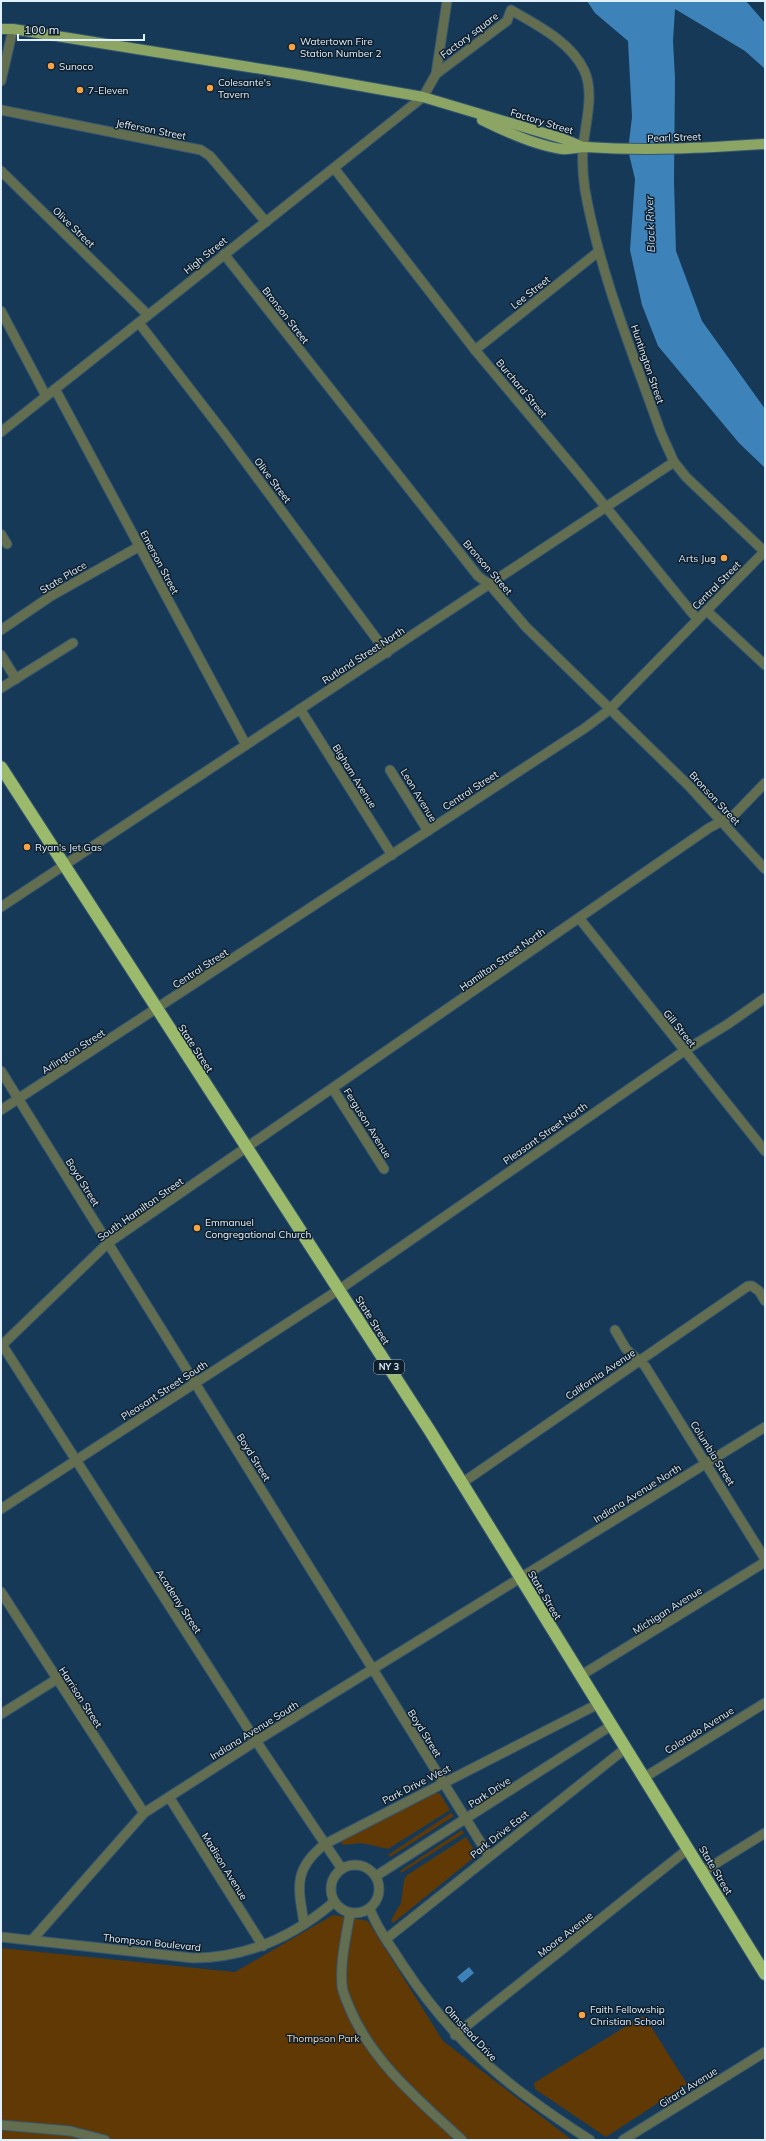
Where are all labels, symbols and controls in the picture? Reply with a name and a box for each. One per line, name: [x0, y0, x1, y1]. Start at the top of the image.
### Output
street label: Factory square: [438, 9, 501, 61]
scale bar: [18, 16, 144, 42]
text: 100 m: [24, 22, 59, 37]
place label: Watertown Fire Station Number 2: [300, 35, 381, 60]
marker: Watertown Fire Station Number 2: [287, 42, 297, 52]
place label: Sunoco: [59, 60, 93, 73]
marker: Sunoco: [46, 61, 56, 71]
place label: Colesante's Tavern: [218, 76, 271, 101]
marker: Colesante's Tavern: [205, 83, 215, 93]
place label: 7-Eleven: [88, 84, 129, 97]
marker: 7-Eleven: [75, 85, 85, 95]
street label: Factory Street: [509, 106, 575, 137]
street label: Jefferson Street: [115, 116, 187, 143]
street label: Pearl Street: [647, 130, 702, 145]
water label: Black River: [642, 194, 658, 253]
street label: Olive Street: [50, 204, 98, 251]
street label: High Street: [181, 234, 230, 277]
street label: Lee Street: [508, 273, 553, 312]
street label: Bronson Street: [259, 284, 312, 347]
street label: Huntington Street: [628, 323, 667, 406]
street label: Burchard Street: [493, 356, 550, 421]
street label: Olive Street: [251, 455, 294, 506]
street label: Emerson Street: [137, 528, 182, 597]
street label: Bronson Street: [460, 537, 515, 598]
place label: Arts Jug: [679, 552, 716, 565]
marker: Arts Jug: [719, 553, 729, 563]
street label: State Place: [37, 558, 89, 596]
street label: Central Street: [689, 558, 744, 612]
street label: Rutland Street North: [320, 624, 407, 687]
street label: Bigham Avenue: [330, 742, 380, 811]
street label: Leon Avenue: [398, 766, 440, 824]
street label: Central Street: [440, 767, 501, 813]
street label: Bronson Street: [686, 769, 743, 828]
place label: Ryan's Jet Gas: [35, 841, 102, 854]
marker: Ryan's Jet Gas: [22, 842, 32, 852]
street label: Hamilton Street North: [457, 925, 548, 994]
street label: Central Street: [170, 945, 231, 991]
street label: Gill Street: [660, 1007, 699, 1050]
street label: State Street: [175, 1022, 216, 1075]
street label: Arlington Street: [39, 1026, 108, 1077]
street label: Ferguson Avenue: [341, 1086, 394, 1161]
street label: Pleasant Street North: [501, 1099, 590, 1167]
street label: Boyd Street: [63, 1156, 103, 1209]
street label: South Hamilton Street: [95, 1175, 186, 1244]
place label: Emmanuel Congregational Church: [205, 1216, 312, 1241]
marker: Emmanuel Congregational Church: [192, 1223, 202, 1233]
street label: State Street: [353, 1294, 393, 1347]
street label: California Avenue: [563, 1346, 638, 1403]
street label: Pleasant Street South: [119, 1357, 210, 1423]
road number: NY 3: [374, 1360, 404, 1374]
street label: Columbia Street: [688, 1419, 738, 1488]
street label: Boyd Street: [234, 1431, 274, 1484]
street label: Indiana Avenue North: [591, 1461, 684, 1526]
street label: Academy Street: [153, 1567, 204, 1636]
street label: State Street: [525, 1568, 565, 1623]
street label: Michigan Avenue: [630, 1584, 704, 1637]
street label: Harrison Street: [56, 1664, 105, 1731]
street label: Indiana Avenue South: [208, 1698, 301, 1763]
street label: Colorado Avenue: [662, 1704, 736, 1757]
street label: Boyd Street: [405, 1707, 445, 1760]
street label: Park Drive West: [380, 1761, 453, 1807]
street label: Park Drive: [466, 1774, 513, 1811]
street label: Park Drive East: [467, 1807, 532, 1861]
street label: Madison Avenue: [199, 1830, 250, 1902]
street label: State Street: [696, 1843, 736, 1898]
street label: Moore Avenue: [535, 1909, 595, 1960]
street label: Thompson Boulevard: [102, 1931, 202, 1954]
street label: Olmstead Drive: [442, 2003, 500, 2064]
place label: Faith Fellowship Christian School: [590, 2003, 665, 2028]
marker: Faith Fellowship Christian School: [577, 2010, 587, 2020]
park label: Thompson Park: [287, 2032, 360, 2045]
street label: Girard Avenue: [657, 2064, 720, 2110]

